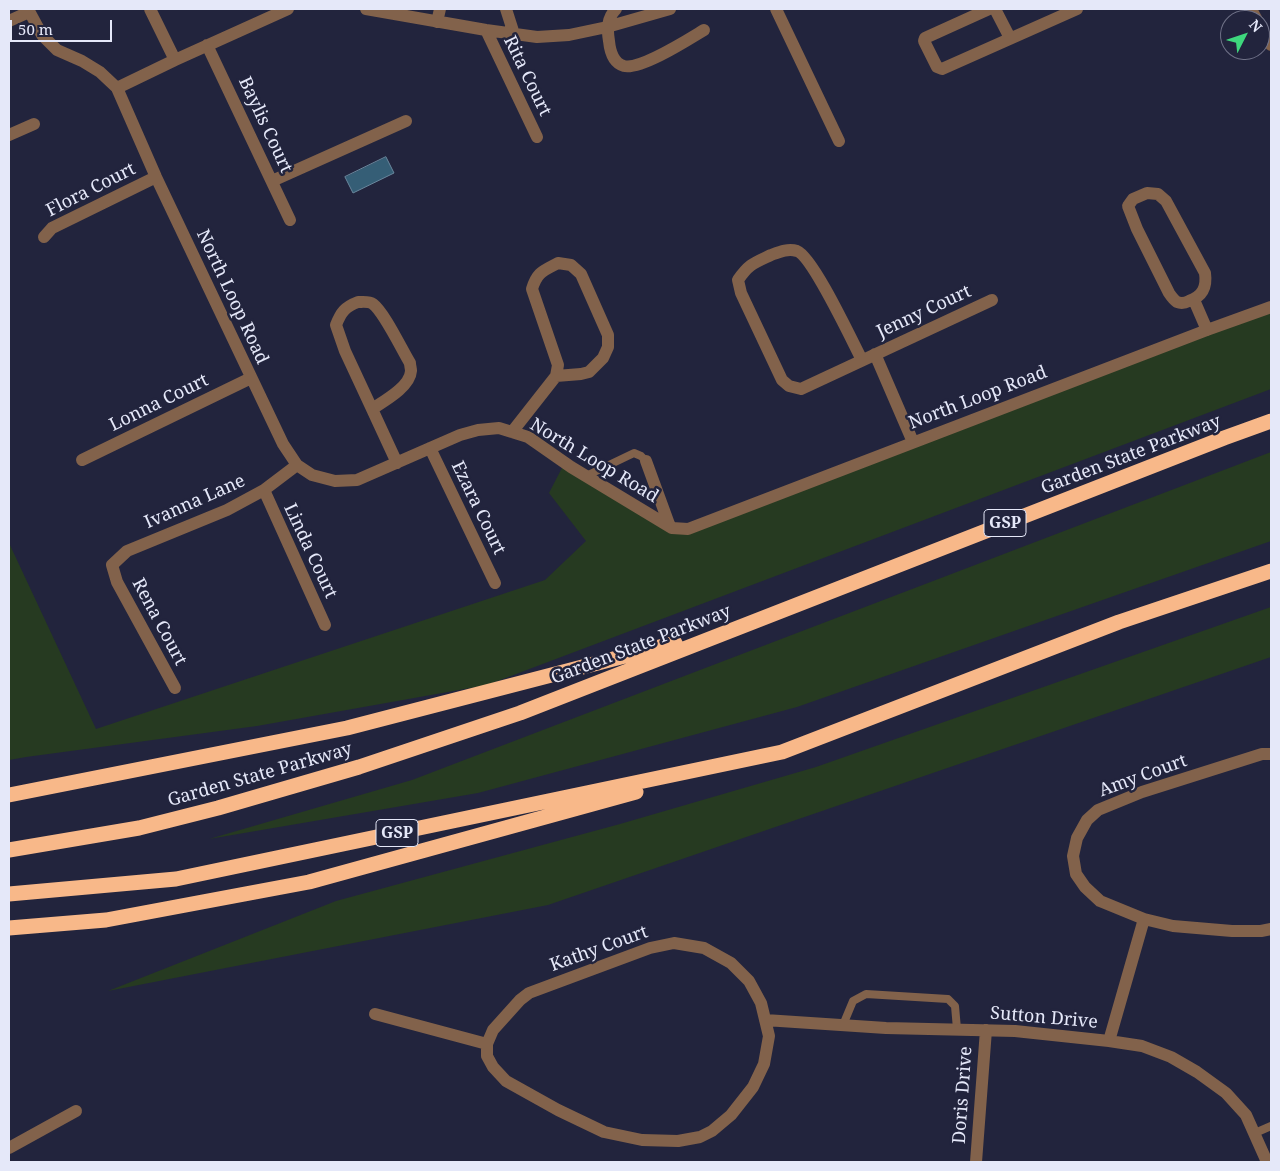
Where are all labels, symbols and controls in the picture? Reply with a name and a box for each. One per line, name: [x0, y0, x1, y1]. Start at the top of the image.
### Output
scale bar: [12, 10, 115, 42]
north arrow: [1220, 10, 1270, 60]
text: N: [1245, 15, 1267, 36]
text: 50 m: [18, 19, 53, 39]
street label: Rita Court: [498, 32, 556, 120]
street label: Baylis Court: [233, 74, 297, 176]
street label: Flora Court: [43, 158, 139, 222]
street label: North Loop Road: [191, 226, 273, 368]
street label: Jenny Court: [873, 281, 975, 343]
street label: North Loop Road: [906, 362, 1050, 434]
street label: Lonna Court: [106, 370, 212, 436]
street label: Garden State Parkway: [1038, 411, 1224, 499]
street label: North Loop Road: [526, 414, 662, 508]
street label: Ezara Court: [446, 458, 510, 558]
street label: Ivanna Lane: [141, 470, 249, 534]
street label: Linda Court: [279, 500, 341, 602]
road number: GSP: [984, 509, 1026, 536]
street label: Rena Court: [127, 575, 191, 669]
street label: Garden State Parkway: [548, 601, 734, 689]
street label: Garden State Parkway: [165, 738, 355, 812]
street label: Amy Court: [1096, 750, 1190, 802]
road number: GSP: [376, 820, 418, 846]
street label: Kathy Court: [547, 921, 651, 977]
street label: Sutton Drive: [989, 1003, 1099, 1033]
street label: Doris Drive: [949, 1045, 977, 1145]

